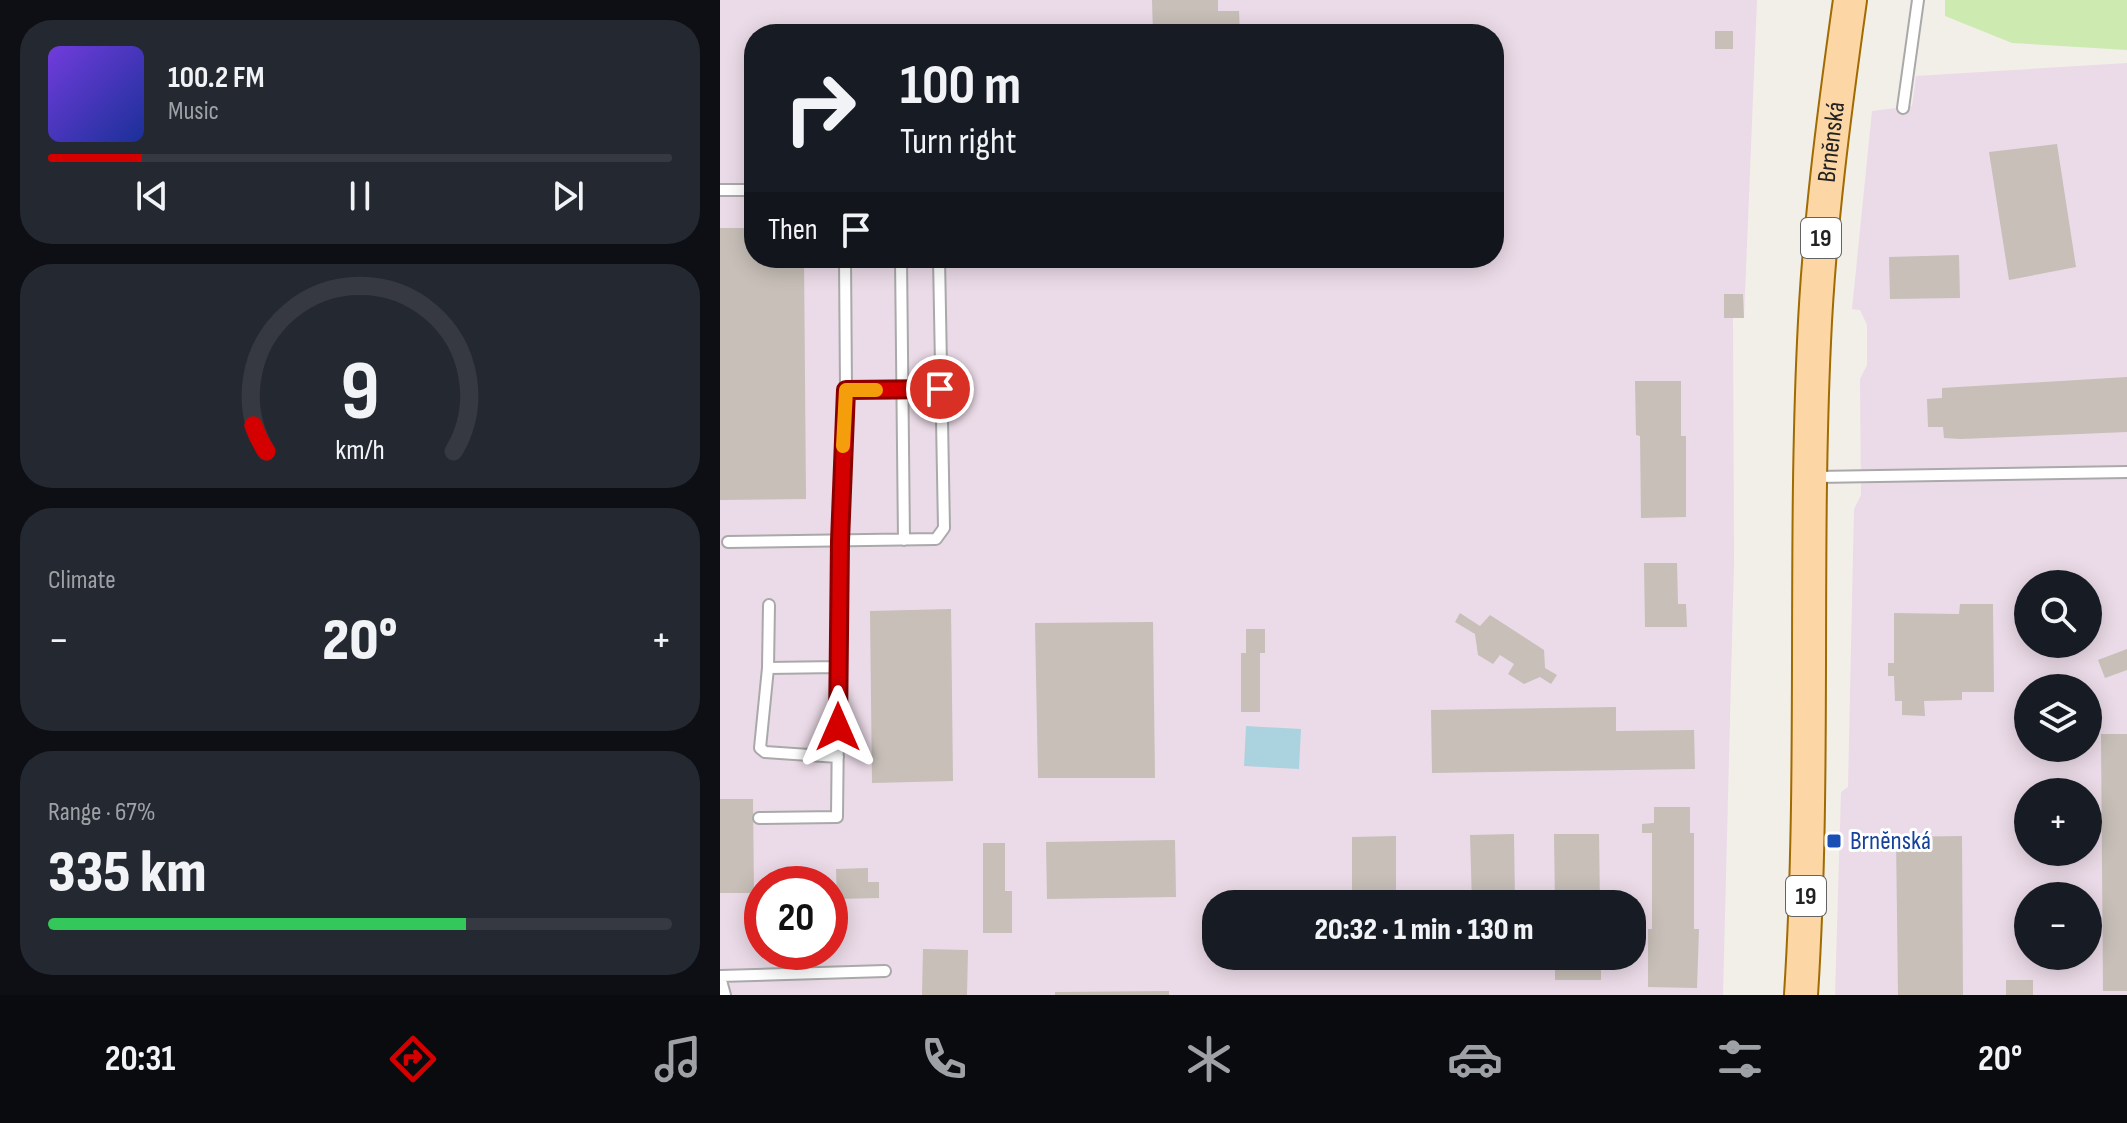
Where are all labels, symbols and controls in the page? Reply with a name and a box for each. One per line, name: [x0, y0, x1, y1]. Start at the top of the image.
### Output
text: 100 m: [900, 53, 1021, 120]
icon: right: [768, 56, 872, 160]
text: 100.2 FM: [168, 60, 264, 96]
text: Music: [168, 96, 219, 127]
street label: Brněnská: [1811, 100, 1852, 184]
text: Turn right: [900, 121, 1017, 164]
icon: previous: [130, 174, 174, 218]
icon: pause: [338, 174, 382, 218]
icon: next: [546, 174, 590, 218]
icon: arrive: [834, 208, 878, 252]
text: Then: [768, 212, 818, 248]
road number: 19: [1801, 218, 1841, 258]
text: 9: [340, 342, 380, 442]
pin: [906, 355, 974, 423]
icon: arrive: [918, 367, 962, 411]
text: km/h: [335, 433, 385, 468]
text: Climate: [48, 565, 116, 596]
map controls: [2014, 570, 2102, 970]
button: search: [2014, 570, 2102, 658]
text: 20°: [322, 605, 398, 677]
text: −: [48, 614, 70, 667]
text: +: [650, 614, 672, 667]
button: layers: [2014, 674, 2102, 762]
position arrow: [796, 685, 880, 769]
button: +: [2014, 778, 2102, 866]
text: Range · 67%: [48, 797, 156, 828]
place label: Brněnská: [1850, 826, 1931, 857]
marker: Brněnská: [1825, 832, 1843, 850]
text: 335 km: [48, 837, 207, 909]
speed limit sign: 20: [744, 866, 848, 970]
road number: 19: [1786, 876, 1826, 916]
button: −: [2014, 882, 2102, 970]
text: 20:32 · 1 min · 130 m: [1315, 912, 1533, 948]
icon: directions: [385, 1031, 441, 1087]
icon: music: [650, 1031, 706, 1087]
icon: phone: [916, 1031, 972, 1087]
icon: climate: [1181, 1031, 1237, 1087]
icon: car: [1447, 1031, 1503, 1087]
icon: filters: [1712, 1031, 1768, 1087]
text: 20:31: [105, 1038, 175, 1081]
text: 20°: [1978, 1038, 2022, 1081]

